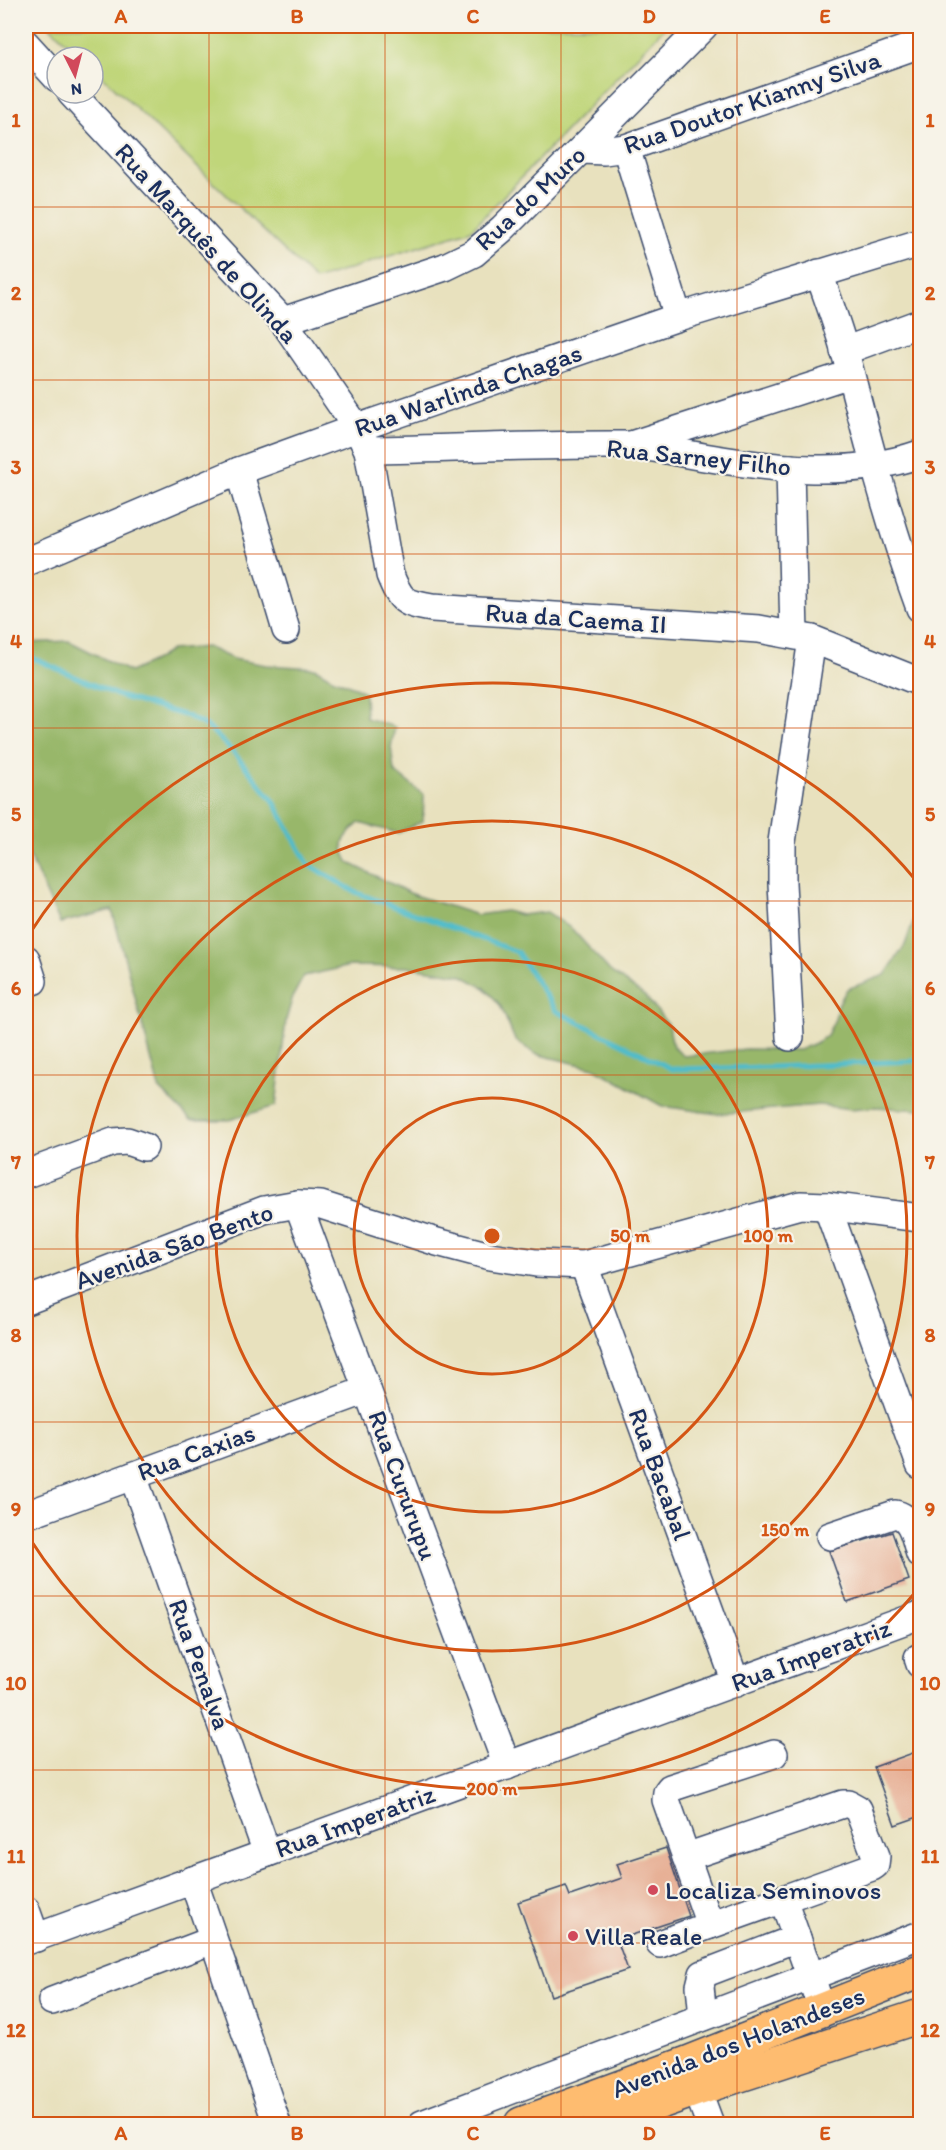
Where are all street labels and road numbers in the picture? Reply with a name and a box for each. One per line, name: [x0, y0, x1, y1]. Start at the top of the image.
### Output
street label: Rua Doutor Kianny Silva: [619, 43, 885, 161]
street label: Rua Marquês de Olinda: [108, 136, 306, 350]
street label: Rua do Muro: [468, 139, 592, 257]
street label: Rua Warlinda Chagas: [350, 336, 586, 444]
street label: Rua Sarney Filho: [605, 431, 793, 483]
street label: Rua da Caema II: [484, 596, 668, 640]
street label: Avenida São Bento: [71, 1195, 277, 1297]
street label: Rua Bacabal: [621, 1404, 699, 1544]
street label: Rua Cururupu: [361, 1406, 445, 1564]
street label: Rua Caxias: [133, 1416, 259, 1488]
street label: Rua Penalva: [162, 1594, 238, 1734]
street label: Rua Imperatriz: [727, 1611, 895, 1699]
street label: Rua Imperatriz: [271, 1777, 439, 1865]
street label: Avenida dos Holandeses: [607, 1979, 869, 2105]

